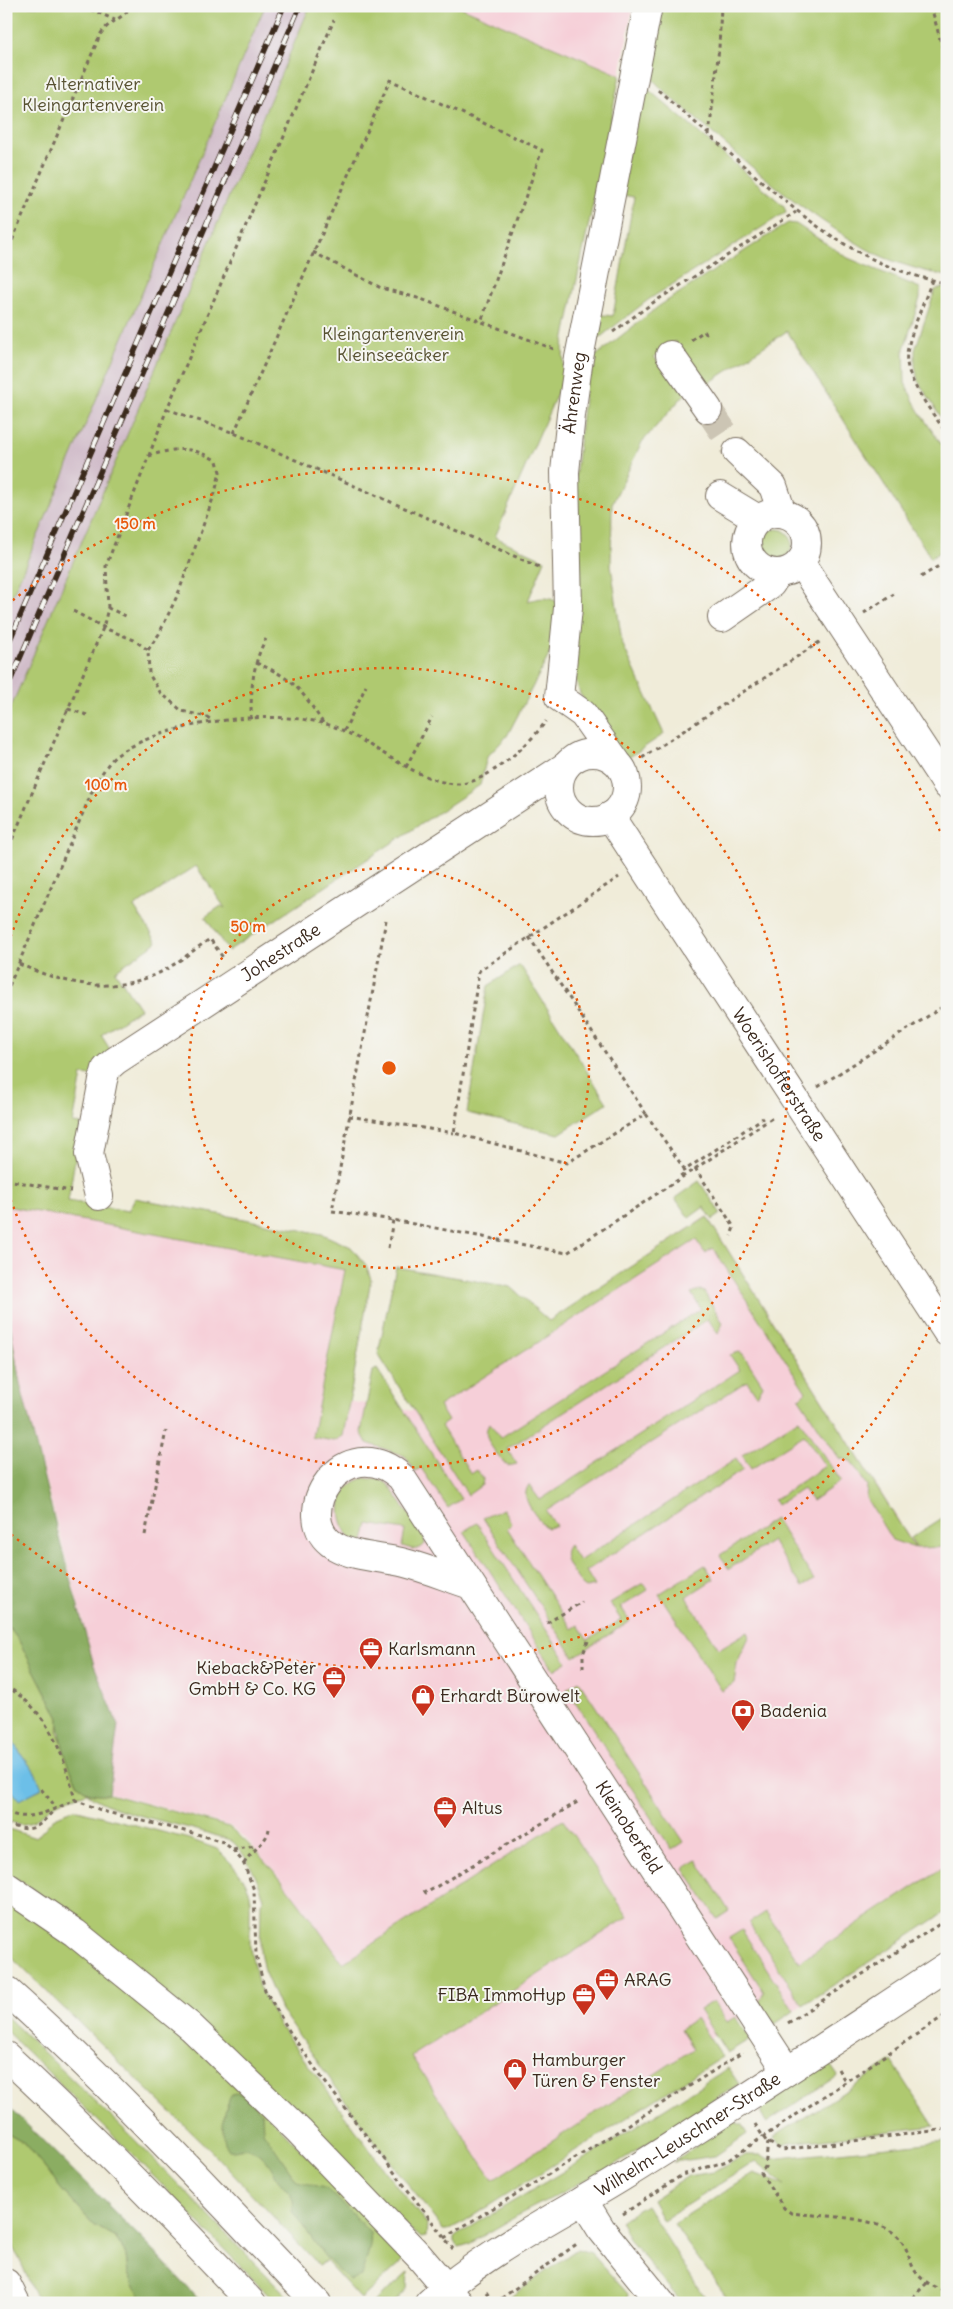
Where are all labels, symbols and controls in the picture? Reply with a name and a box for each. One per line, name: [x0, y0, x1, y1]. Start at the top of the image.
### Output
park label: Alternativer Kleingartenverein: [22, 72, 164, 116]
park label: Kleingartenverein Kleinseeäcker: [322, 322, 464, 366]
street label: Ährenweg: [557, 350, 591, 435]
text: 150 m: [114, 514, 156, 533]
text: 100 m: [85, 775, 127, 794]
text: 50 m: [230, 917, 266, 936]
street label: Johestraße: [236, 918, 325, 987]
street label: Woerishofferstraße: [727, 1003, 831, 1146]
centre of rings: [380, 1059, 398, 1077]
office icon: Karlsmann: [358, 1636, 384, 1670]
place label: Karlsmann: [388, 1637, 476, 1660]
place label: Kieback&Peter GmbH & Co. KG: [189, 1656, 317, 1700]
office icon: Kieback&Peter GmbH & Co. KG: [321, 1665, 347, 1699]
shop icon: Erhardt Bürowelt: [410, 1683, 436, 1717]
place label: Erhardt Bürowelt: [440, 1684, 580, 1707]
bank icon: Badenia: [730, 1698, 756, 1732]
place label: Badenia: [760, 1699, 827, 1722]
street label: Kleinoberfeld: [591, 1776, 668, 1878]
office icon: Altus: [432, 1795, 458, 1829]
place label: Altus: [462, 1796, 502, 1819]
office icon: ARAG: [594, 1967, 620, 2001]
place label: ARAG: [624, 1968, 672, 1991]
office icon: FIBA ImmoHyp: [571, 1982, 597, 2016]
place label: FIBA ImmoHyp: [438, 1983, 566, 2006]
place label: Hamburger Türen & Fenster: [532, 2048, 661, 2092]
shop icon: Hamburger Türen & Fenster: [502, 2057, 528, 2091]
street label: Wilhelm-Leuschner-Straße: [591, 2067, 785, 2202]

